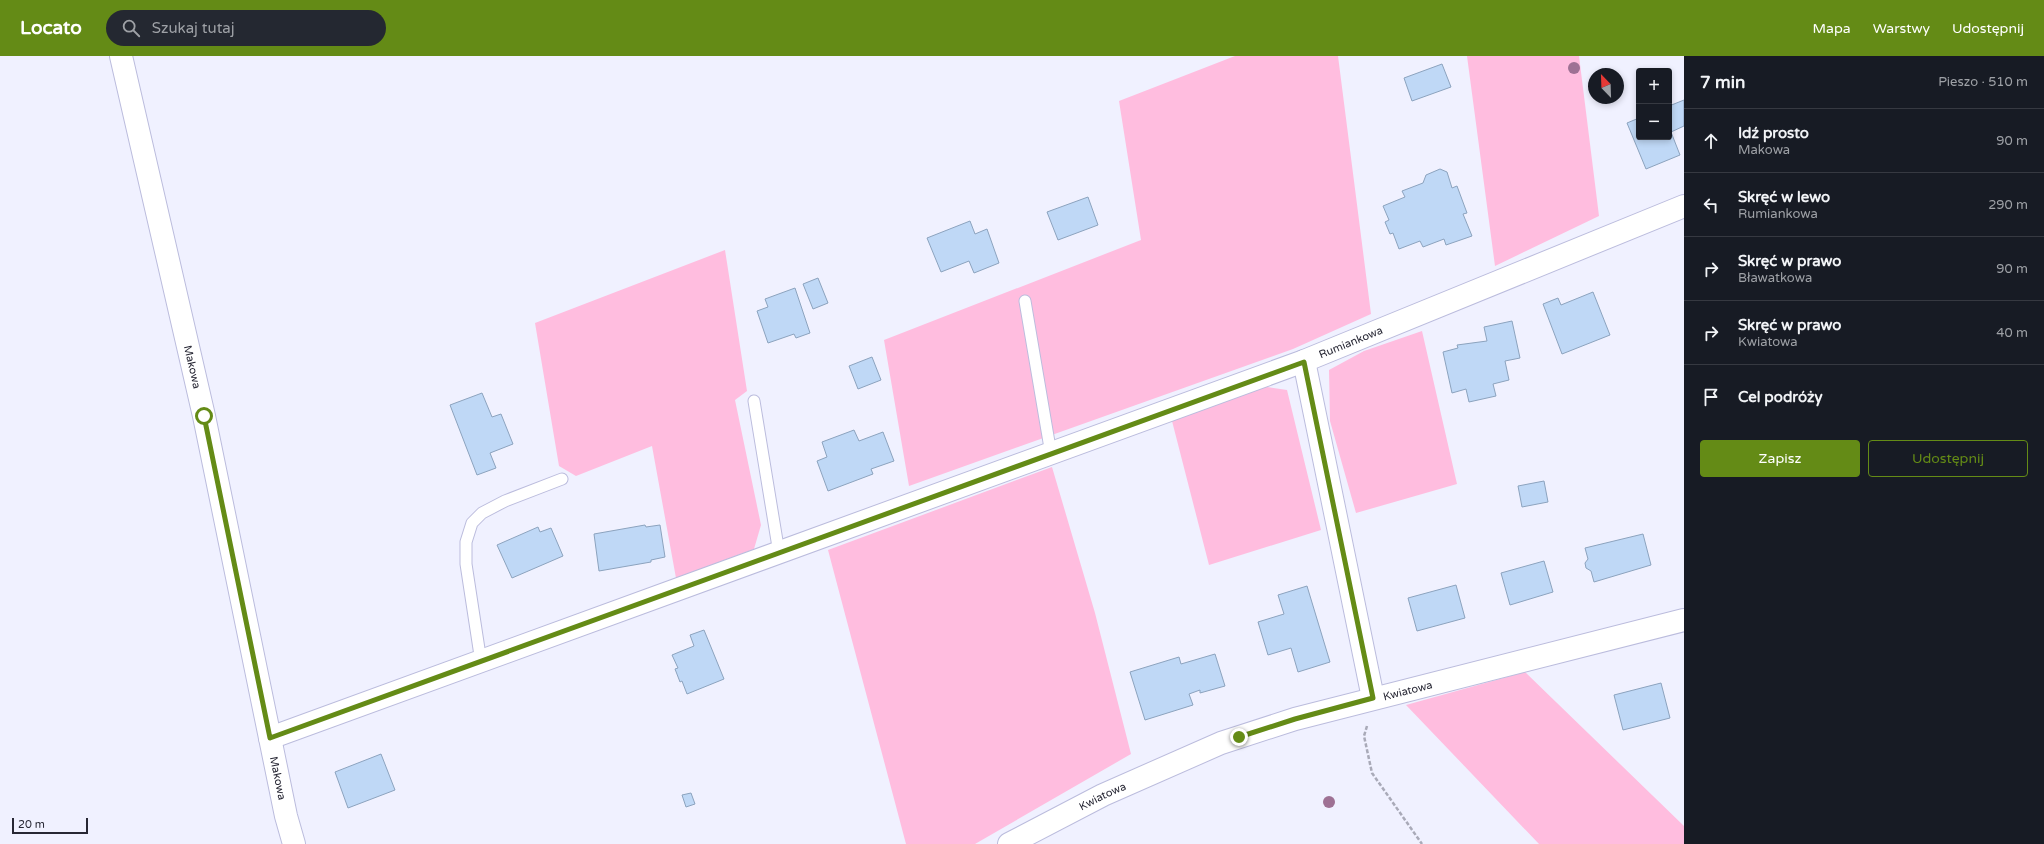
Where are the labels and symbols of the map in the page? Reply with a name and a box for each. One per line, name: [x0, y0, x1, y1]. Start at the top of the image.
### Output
north arrow: [1588, 68, 1624, 104]
street label: Rumiankowa: [1317, 323, 1384, 361]
street label: Makowa: [181, 344, 204, 390]
route start: [195, 407, 213, 425]
street label: Kwiatowa: [1382, 678, 1434, 703]
route end: [1230, 728, 1248, 746]
street label: Makowa: [267, 755, 289, 801]
street label: Kwiatowa: [1077, 779, 1128, 813]
scale bar: [12, 816, 88, 835]

